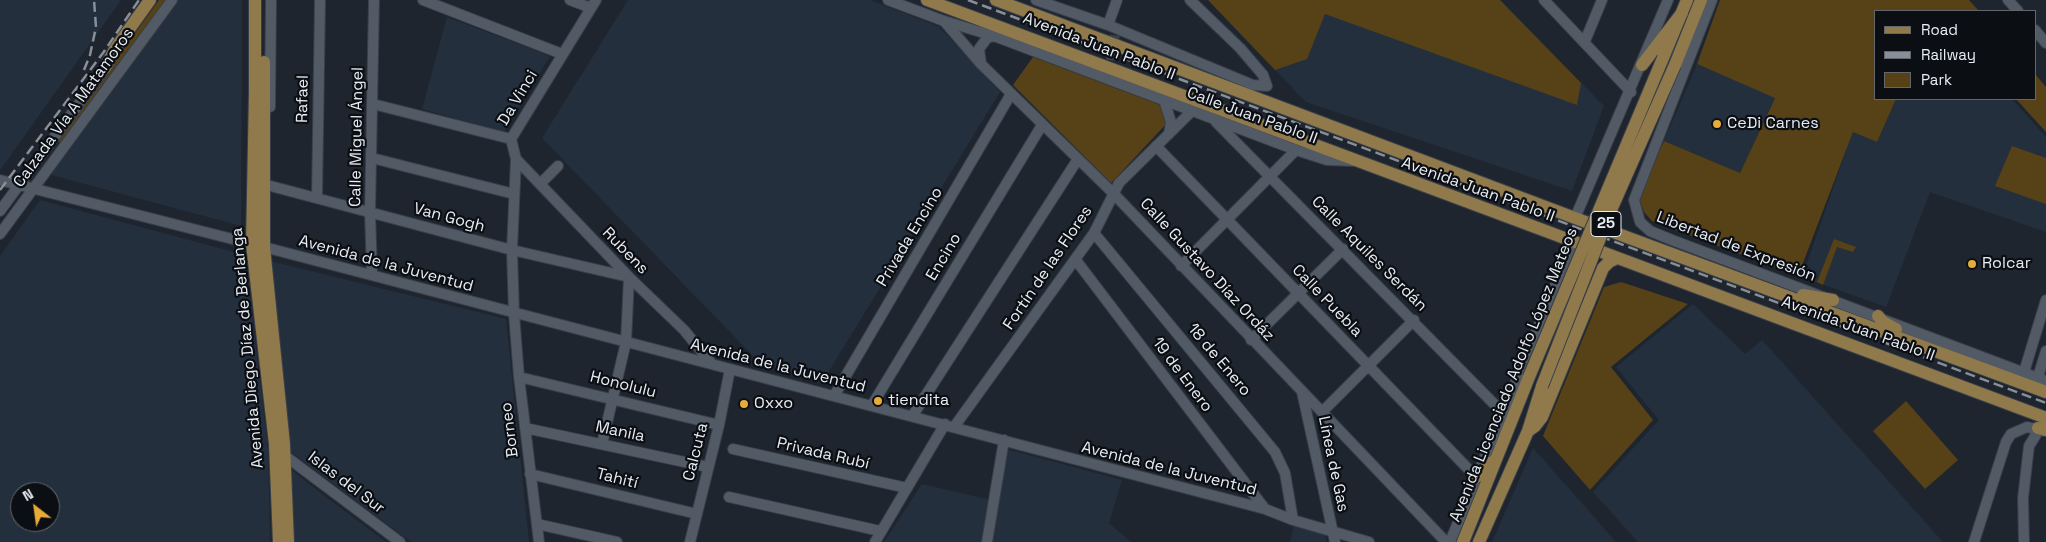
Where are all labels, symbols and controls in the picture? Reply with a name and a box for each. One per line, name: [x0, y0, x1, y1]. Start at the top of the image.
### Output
street label: Avenida Juan Pablo II: [1020, 9, 1178, 85]
legend: [1874, 10, 2036, 100]
text: Road: [1921, 20, 1958, 39]
street label: Calzada Vía A Matamoros: [10, 25, 138, 191]
text: Railway: [1921, 45, 1976, 64]
street label: Calle Miguel Ángel: [346, 67, 368, 207]
street label: Da Vinci: [494, 67, 542, 129]
text: Park: [1921, 70, 1952, 89]
street label: Rafael: [293, 75, 313, 123]
street label: Calle Juan Pablo II: [1184, 83, 1320, 149]
place label: CeDi Carnes: [1727, 114, 1819, 134]
marker: CeDi Carnes: [1711, 118, 1723, 130]
street label: Avenida Juan Pablo II: [1399, 153, 1557, 227]
street label: Privada Encino: [873, 184, 947, 290]
street label: Calle Aquiles Serdán: [1307, 192, 1431, 316]
street label: Calle Gustavo Díaz Ordáz: [1136, 195, 1278, 345]
street label: Van Gogh: [411, 199, 487, 237]
street label: Fortín de las Flores: [999, 202, 1097, 334]
street label: Libertad de Expresión: [1654, 208, 1818, 286]
road number: 25: [1591, 212, 1621, 236]
street label: Rubens: [598, 224, 652, 278]
street label: Avenida Licenciado Adolfo López Mateos: [1446, 225, 1582, 525]
street label: Avenida Diego Díaz de Berlanga: [228, 227, 268, 469]
street label: Encino: [922, 230, 966, 284]
street label: Avenida de la Juventud: [297, 231, 475, 297]
place label: Rolcar: [1982, 254, 2031, 274]
marker: Rolcar: [1966, 258, 1978, 270]
street label: Calle Puebla: [1288, 261, 1366, 341]
street label: Avenida Juan Pablo II: [1779, 292, 1937, 366]
street label: 18 de Enero: [1183, 320, 1255, 400]
street label: 19 de Enero: [1148, 334, 1216, 416]
street label: Avenida de la Juventud: [688, 335, 868, 397]
street label: Honolulu: [588, 368, 658, 402]
place label: tiendita: [888, 391, 949, 411]
place label: Oxxo: [754, 394, 793, 414]
marker: tiendita: [872, 395, 884, 407]
marker: Oxxo: [738, 398, 750, 410]
street label: Borneo: [497, 401, 523, 459]
street label: Línea de Gas: [1313, 414, 1353, 514]
street label: Manila: [594, 417, 646, 447]
street label: Calcuta: [680, 421, 712, 483]
street label: Privada Rubí: [775, 434, 871, 474]
street label: Avenida de la Juventud: [1079, 438, 1259, 500]
street label: Islas del Sur: [304, 448, 388, 518]
street label: Tahití: [594, 465, 640, 493]
north arrow: [10, 482, 60, 532]
text: N: [19, 485, 37, 505]

